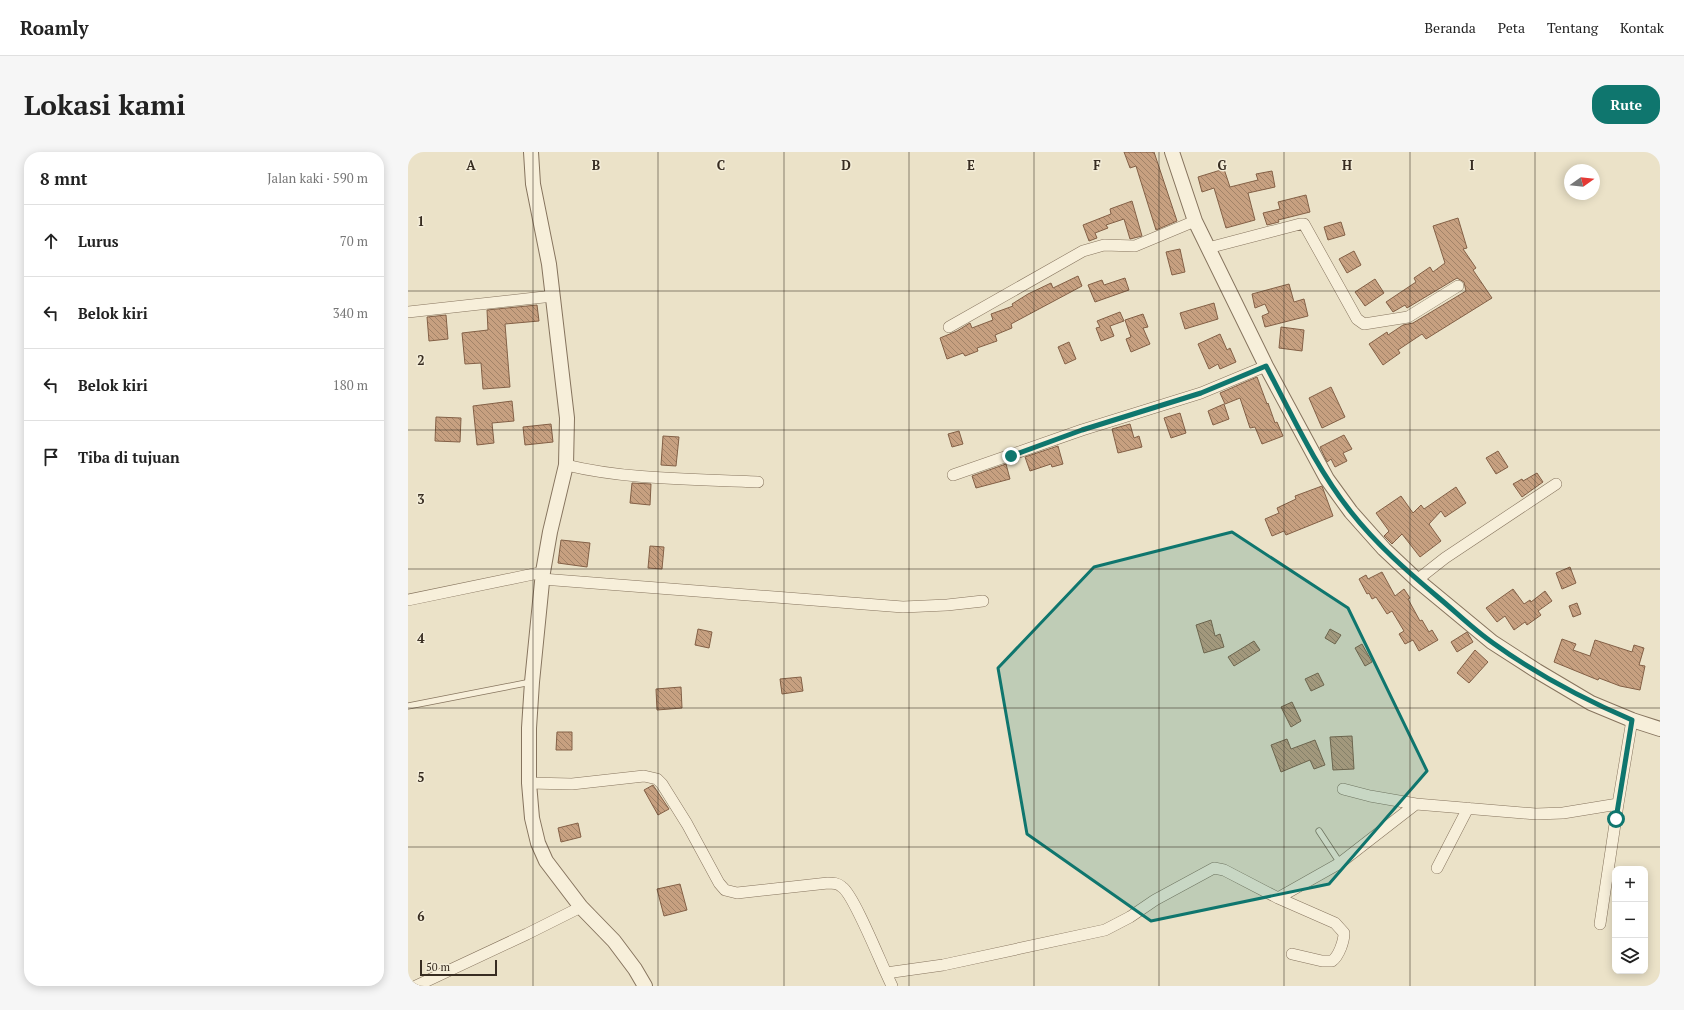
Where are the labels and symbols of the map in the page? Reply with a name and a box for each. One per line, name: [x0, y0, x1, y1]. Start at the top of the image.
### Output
text: A: [466, 156, 476, 174]
text: B: [592, 156, 600, 174]
text: C: [717, 156, 725, 174]
text: D: [841, 156, 851, 174]
text: E: [967, 156, 975, 174]
text: F: [1093, 156, 1101, 174]
text: G: [1217, 156, 1227, 174]
text: H: [1342, 156, 1352, 174]
text: I: [1470, 156, 1475, 174]
north arrow: [1564, 164, 1600, 200]
text: 1: [417, 212, 425, 230]
text: 2: [417, 351, 425, 369]
route end: [1002, 447, 1020, 465]
text: 3: [417, 490, 425, 508]
text: 4: [417, 629, 425, 647]
text: 5: [417, 768, 425, 786]
route start: [1607, 810, 1625, 828]
text: 6: [417, 907, 425, 925]
scale bar: [420, 958, 497, 977]

